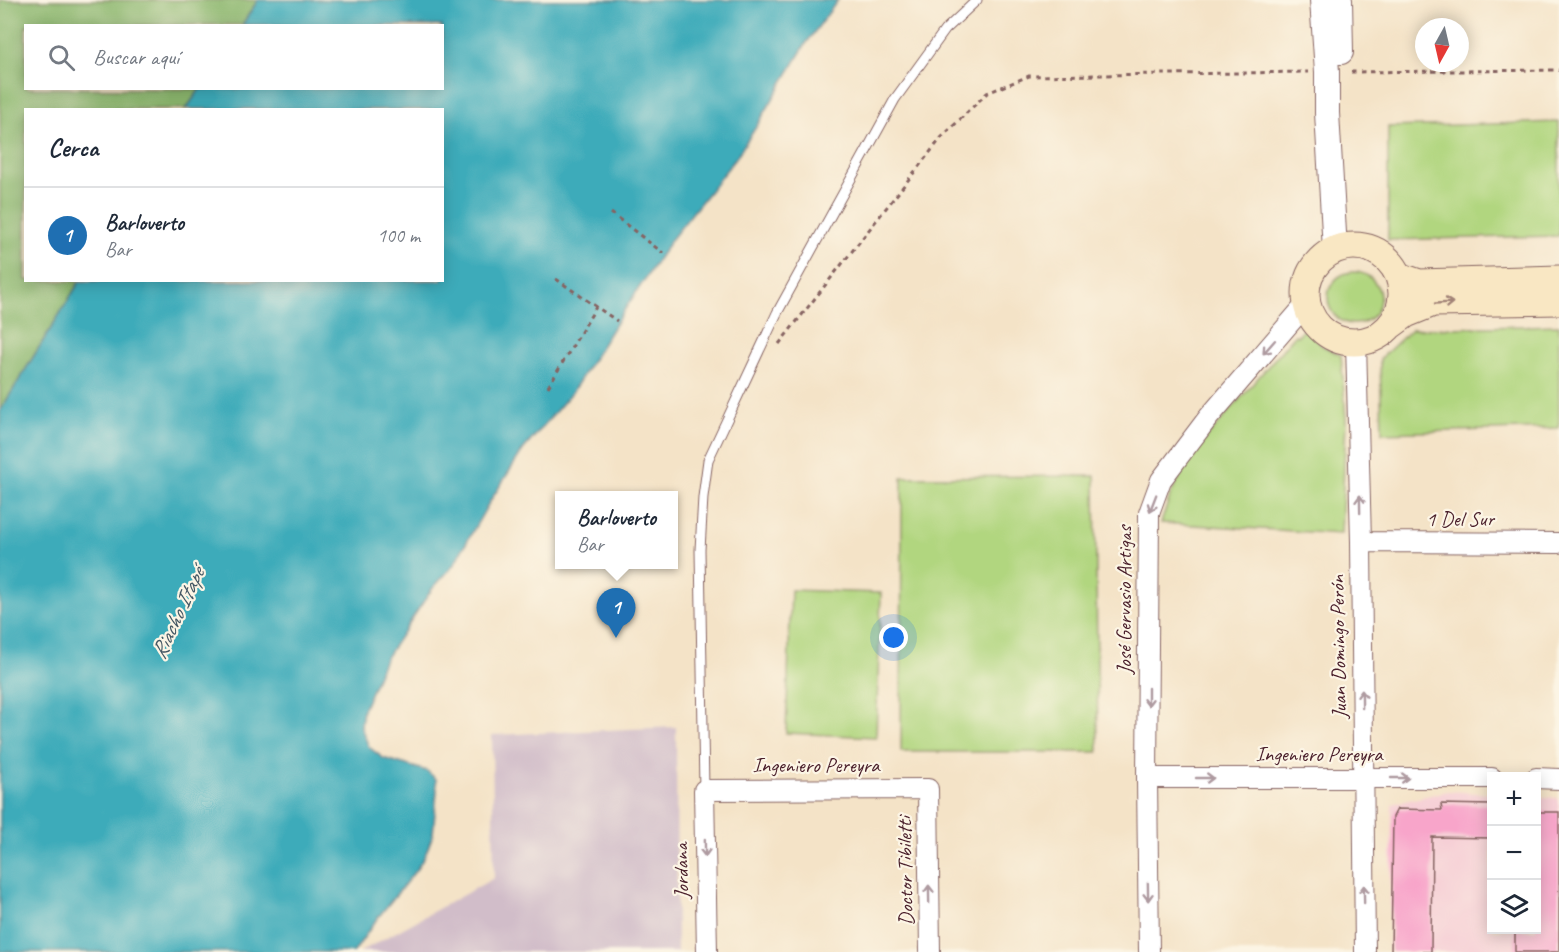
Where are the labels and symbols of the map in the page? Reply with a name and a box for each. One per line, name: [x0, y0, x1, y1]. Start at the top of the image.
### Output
north arrow: [1415, 18, 1469, 72]
one-way arrow: [1433, 297, 1453, 308]
one-way arrow: [1262, 339, 1275, 355]
one-way arrow: [1147, 493, 1158, 512]
one-way arrow: [1354, 494, 1365, 514]
street label: 1 Del Sur: [1426, 506, 1495, 532]
street label: José Gervasio Artigas: [1111, 524, 1137, 675]
water label: Riacho Itapé: [145, 557, 214, 663]
street label: Juan Domingo Perón: [1324, 575, 1352, 720]
pin: 1: [596, 588, 636, 638]
your location: [879, 623, 908, 652]
one-way arrow: [1142, 687, 1153, 707]
one-way arrow: [1356, 689, 1368, 709]
street label: Ingeniero Pereyra: [1256, 741, 1384, 767]
street label: Ingeniero Pereyra: [753, 752, 881, 778]
one-way arrow: [1195, 772, 1215, 784]
one-way arrow: [1390, 772, 1410, 784]
street label: Doctor Tibiletti: [891, 813, 919, 926]
one-way arrow: [699, 838, 711, 858]
street label: Jordana: [667, 840, 695, 900]
one-way arrow: [1143, 882, 1154, 902]
one-way arrow: [924, 884, 935, 904]
one-way arrow: [1359, 884, 1370, 904]

